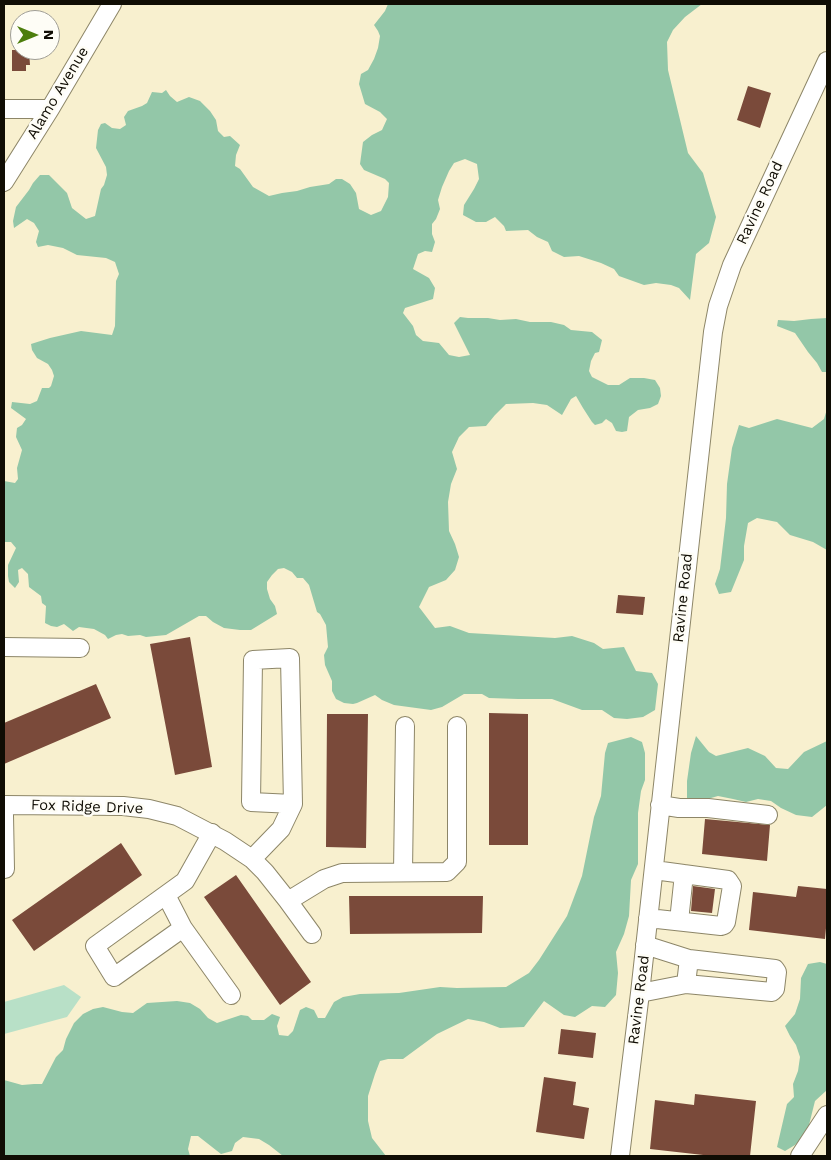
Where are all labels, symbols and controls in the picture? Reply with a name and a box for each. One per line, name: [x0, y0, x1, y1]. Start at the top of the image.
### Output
north arrow: [10, 10, 60, 60]
text: N: [41, 30, 57, 40]
street label: Alamo Avenue: [23, 44, 93, 142]
street label: Ravine Road: [733, 159, 787, 247]
street label: Ravine Road: [669, 552, 697, 644]
street label: Fox Ridge Drive: [30, 796, 144, 818]
street label: Ravine Road: [625, 954, 653, 1046]

